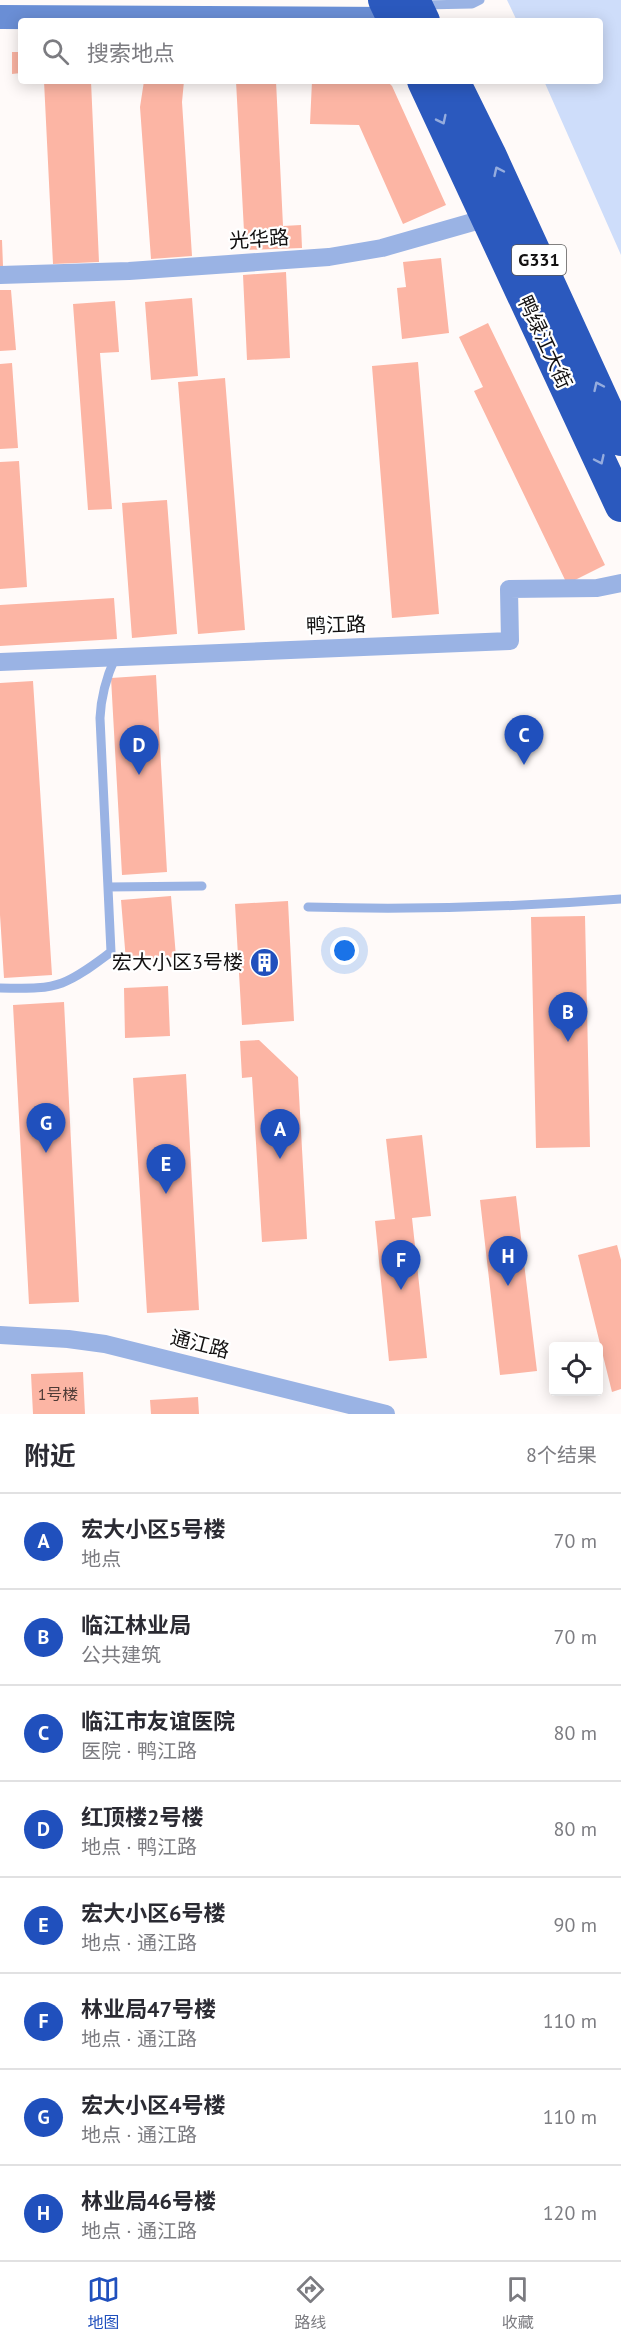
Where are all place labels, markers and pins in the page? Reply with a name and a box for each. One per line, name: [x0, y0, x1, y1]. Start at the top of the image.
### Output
pin: C: [504, 716, 544, 765]
pin: D: [120, 726, 158, 775]
building icon: 宏大小区3号楼: [248, 946, 280, 978]
place label: 宏大小区3号楼: [112, 949, 243, 975]
pin: B: [548, 992, 588, 1042]
pin: G: [26, 1104, 66, 1153]
pin: A: [260, 1110, 300, 1159]
pin: E: [146, 1144, 186, 1194]
pin: H: [488, 1236, 528, 1286]
pin: F: [382, 1240, 420, 1290]

